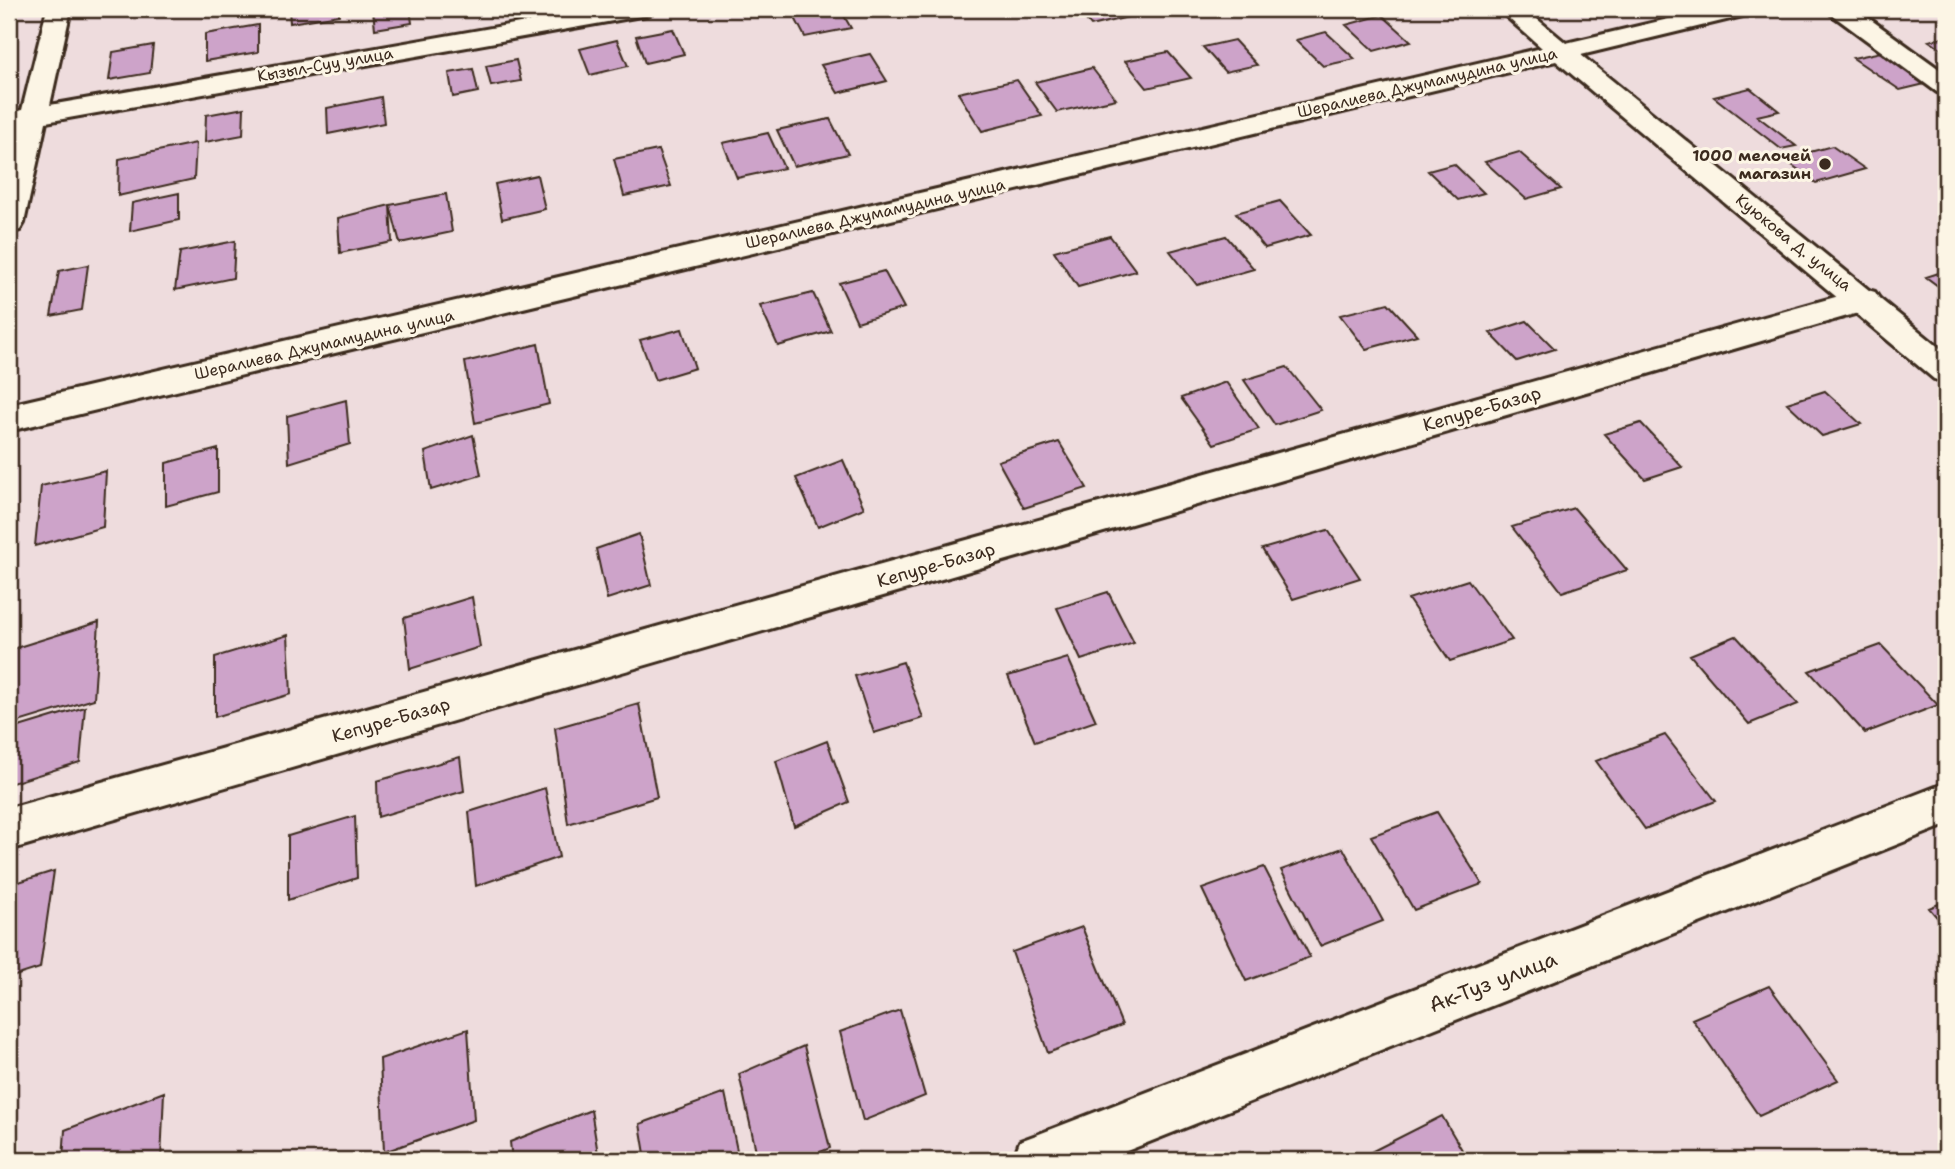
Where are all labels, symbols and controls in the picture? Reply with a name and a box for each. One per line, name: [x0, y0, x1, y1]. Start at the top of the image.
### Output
street label: Кызыл-Суу улица: [255, 42, 395, 87]
street label: Шералиева Джумамудина улица: [1295, 42, 1559, 123]
place label: 1000 мелочей магазин: [1692, 145, 1811, 184]
marker: 1000 мелочей магазин: [1817, 156, 1833, 172]
street label: Шералиева Джумамудина улица: [743, 173, 1007, 254]
street label: Куюкова Д. улица: [1731, 189, 1856, 296]
street label: Шералиева Джумамудина улица: [192, 304, 456, 385]
street label: Кепуре-Базар: [1420, 381, 1544, 437]
street label: Кепуре-Базар: [874, 537, 998, 593]
street label: Кепуре-Базар: [329, 692, 453, 748]
street label: Ак-Туз улица: [1425, 945, 1561, 1019]

